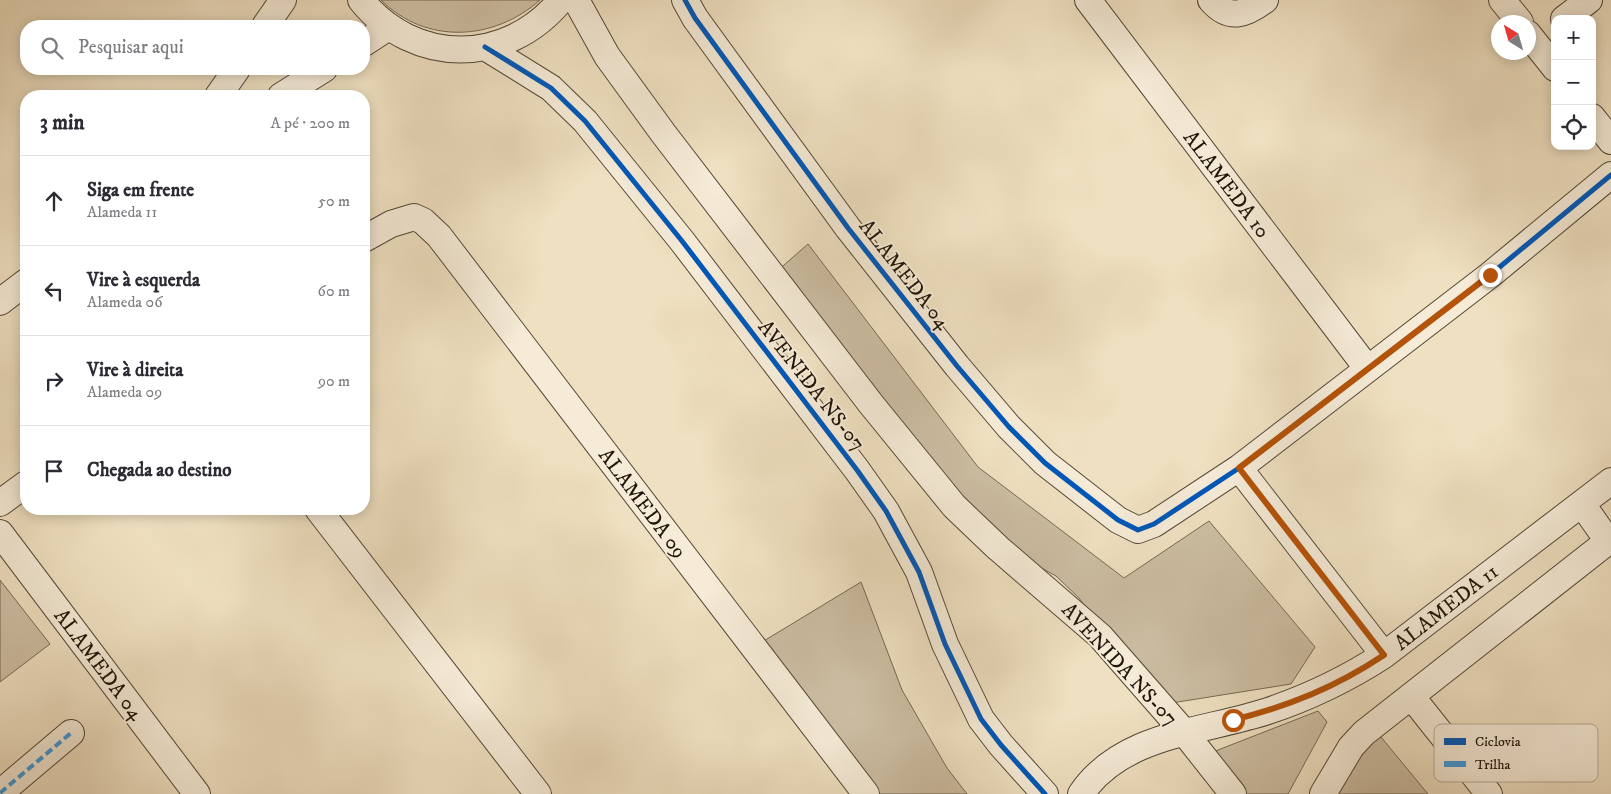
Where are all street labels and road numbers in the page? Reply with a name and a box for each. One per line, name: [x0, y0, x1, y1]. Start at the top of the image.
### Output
street label: ALAMEDA 10: [1177, 125, 1275, 244]
street label: ALAMEDA 04: [853, 214, 956, 336]
street label: AVENIDA NS-07: [752, 315, 870, 456]
street label: ALAMEDA 09: [592, 443, 692, 564]
street label: ALAMEDA 11: [1389, 559, 1504, 657]
street label: AVENIDA NS-07: [1056, 598, 1183, 732]
street label: ALAMEDA 04: [48, 604, 149, 726]

